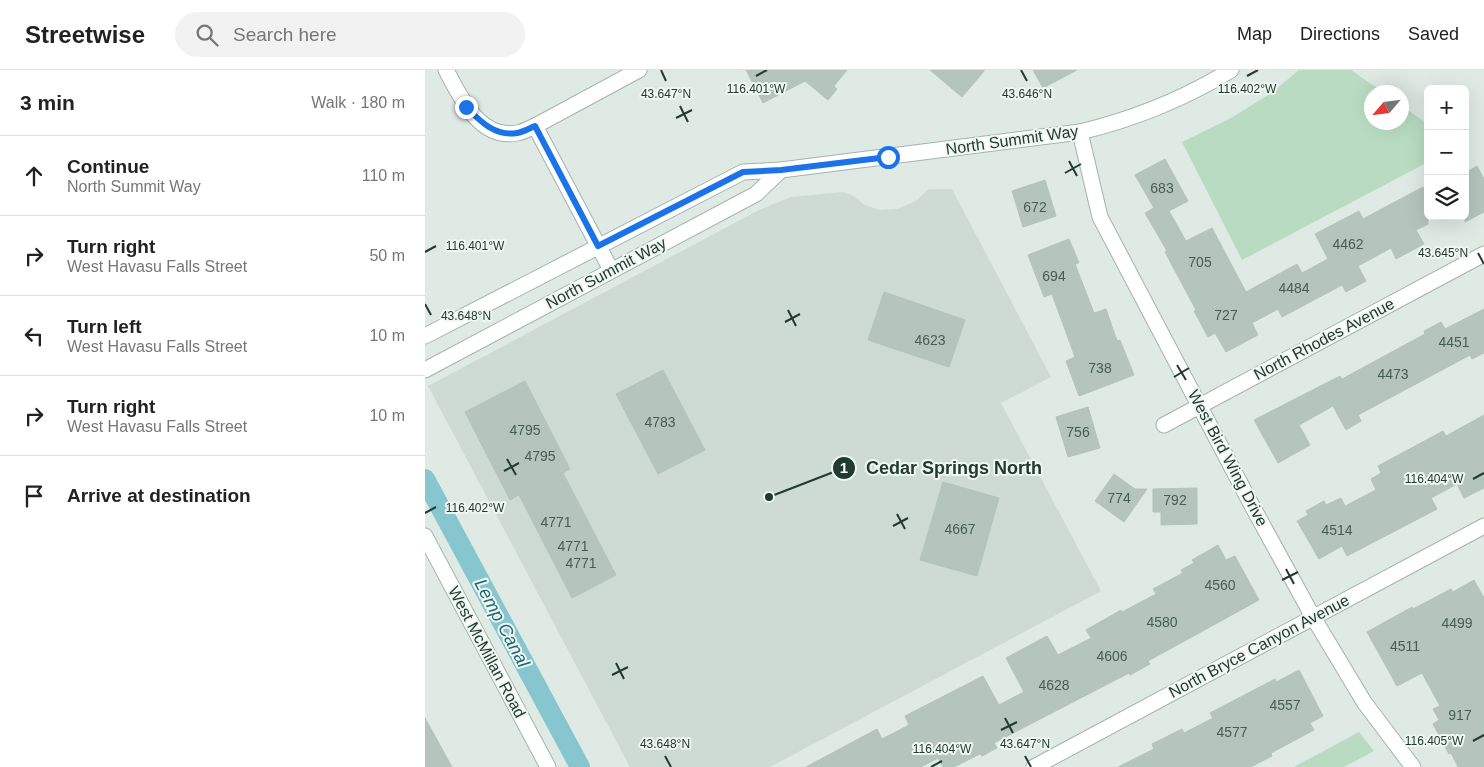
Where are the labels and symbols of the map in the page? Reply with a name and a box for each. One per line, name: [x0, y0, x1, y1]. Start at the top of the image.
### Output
text: 116.401°W: [727, 82, 786, 96]
text: 116.402°W: [1218, 82, 1277, 96]
north arrow: [1364, 85, 1409, 130]
text: 43.647°N: [641, 87, 691, 101]
text: 43.646°N: [1002, 87, 1052, 101]
route end: [455, 96, 478, 119]
street label: North Summit Way: [945, 122, 1079, 158]
route start: [877, 146, 900, 169]
house number: 683: [1150, 180, 1174, 196]
house number: 672: [1023, 199, 1047, 215]
street label: North Summit Way: [543, 234, 669, 312]
house number: 4462: [1332, 236, 1364, 252]
text: 116.401°W: [446, 239, 505, 253]
text: 43.645°N: [1418, 246, 1468, 260]
house number: 705: [1188, 254, 1212, 270]
house number: 694: [1042, 268, 1066, 284]
house number: 4484: [1278, 280, 1310, 296]
street label: North Rhodes Avenue: [1251, 295, 1397, 383]
house number: 727: [1214, 307, 1238, 323]
text: 43.648°N: [441, 309, 491, 323]
house number: 4623: [914, 332, 946, 348]
house number: 4451: [1438, 334, 1470, 350]
house number: 738: [1088, 360, 1112, 376]
house number: 4473: [1377, 366, 1409, 382]
street label: West Bird Wing Drive: [1185, 387, 1271, 529]
house number: 4783: [644, 414, 676, 430]
house number: 4795: [509, 422, 541, 438]
house number: 756: [1066, 424, 1090, 440]
house number: 4795: [524, 448, 556, 464]
callout: Cedar Springs North: [831, 451, 1052, 484]
text: Cedar Springs North: [866, 458, 1042, 478]
text: 1: [840, 459, 848, 476]
text: 116.404°W: [1405, 472, 1464, 486]
house number: 774: [1107, 490, 1131, 506]
house number: 792: [1163, 492, 1187, 508]
text: 116.402°W: [446, 501, 505, 515]
house number: 4771: [540, 514, 572, 530]
house number: 4667: [944, 521, 976, 537]
house number: 4514: [1321, 522, 1353, 538]
house number: 4771: [557, 538, 589, 554]
house number: 4771: [565, 555, 597, 571]
water label: Lemp Canal: [470, 575, 534, 671]
house number: 4560: [1204, 577, 1236, 593]
street label: West McMillan Road: [445, 583, 529, 721]
street label: North Bryce Canyon Avenue: [1166, 591, 1352, 701]
house number: 4580: [1146, 614, 1178, 630]
house number: 4499: [1441, 615, 1473, 631]
house number: 4511: [1390, 638, 1420, 654]
house number: 4606: [1096, 648, 1128, 664]
house number: 4628: [1038, 677, 1070, 693]
house number: 4557: [1269, 697, 1301, 713]
house number: 917: [1448, 707, 1472, 723]
house number: 4577: [1216, 724, 1248, 740]
text: 116.405°W: [1405, 734, 1464, 748]
text: 43.648°N: [640, 737, 690, 751]
text: 43.647°N: [1000, 737, 1050, 751]
text: 116.404°W: [913, 742, 972, 756]

